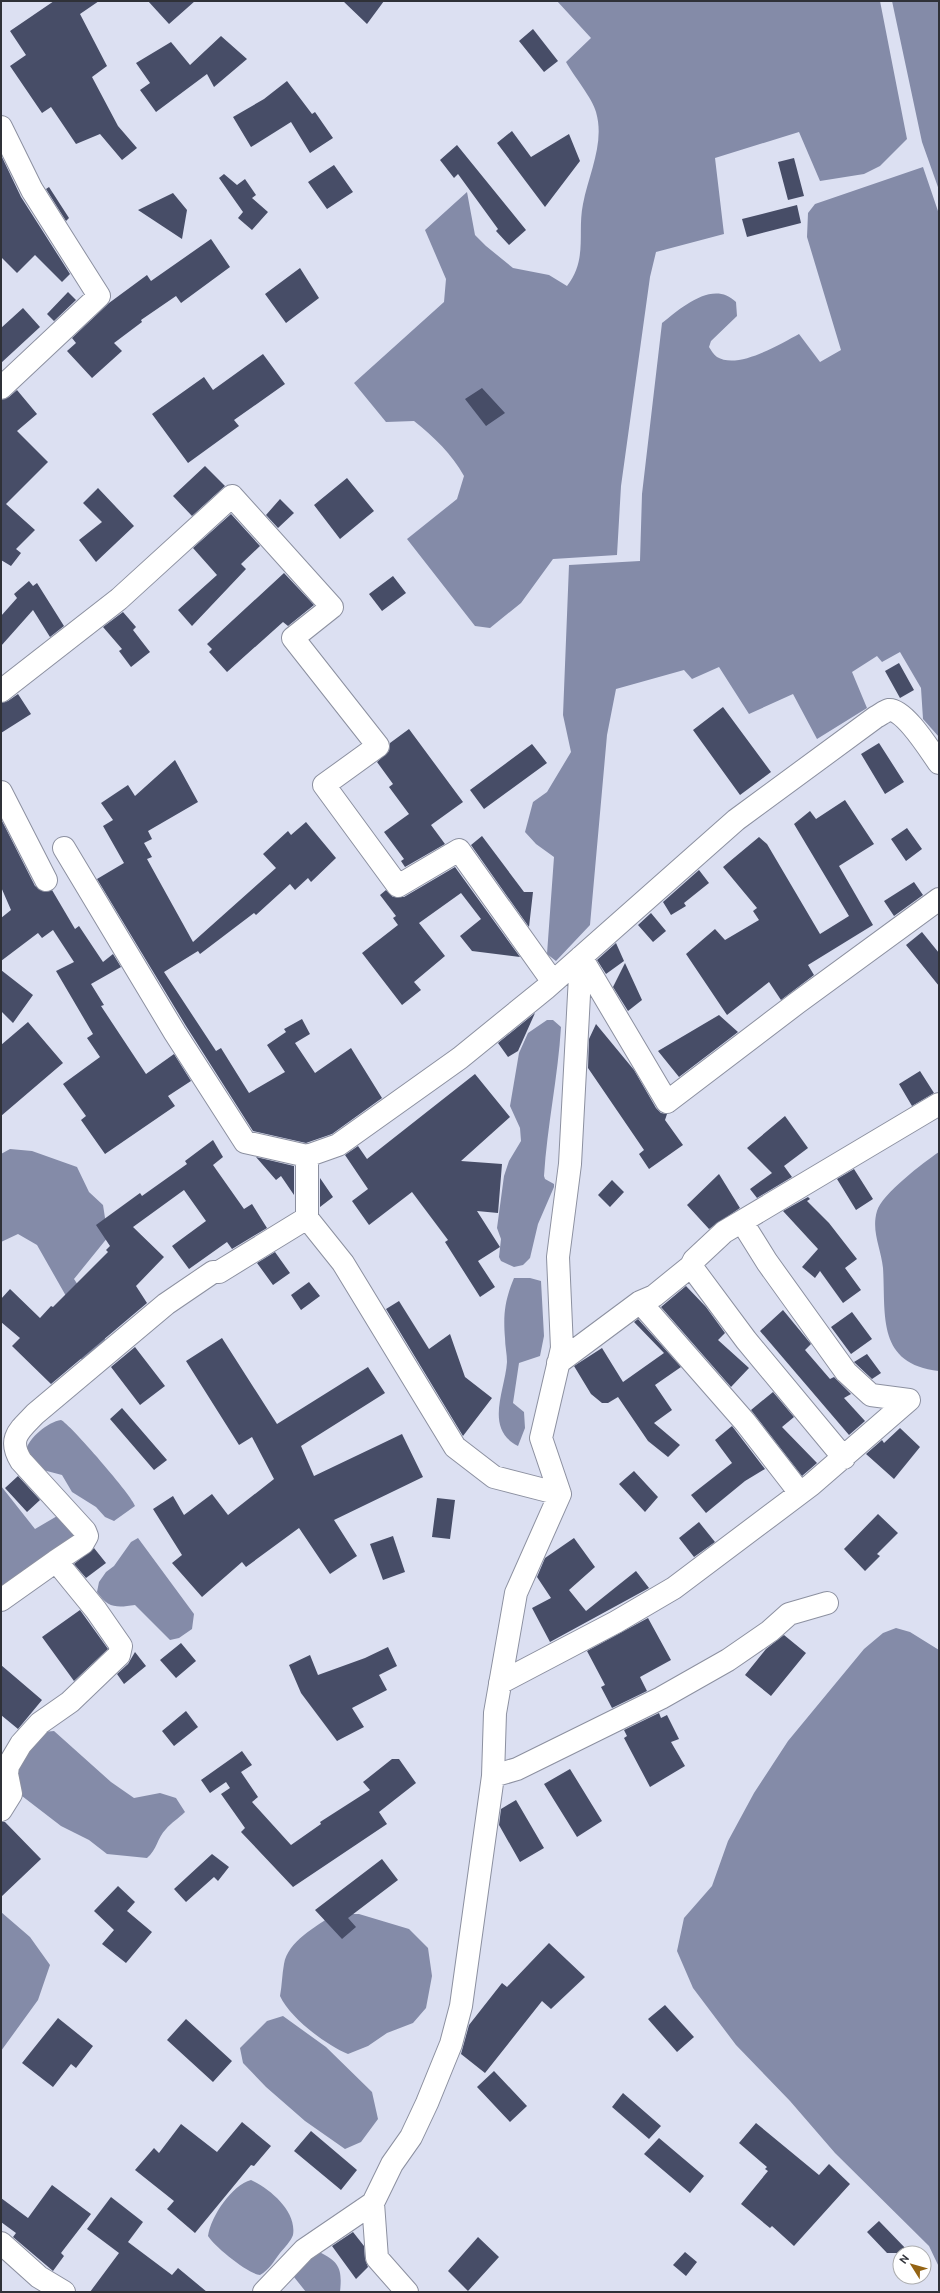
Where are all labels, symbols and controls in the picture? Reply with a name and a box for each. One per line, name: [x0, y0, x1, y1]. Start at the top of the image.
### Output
north arrow: [892, 2245, 932, 2285]
text: N: [897, 2252, 911, 2266]

